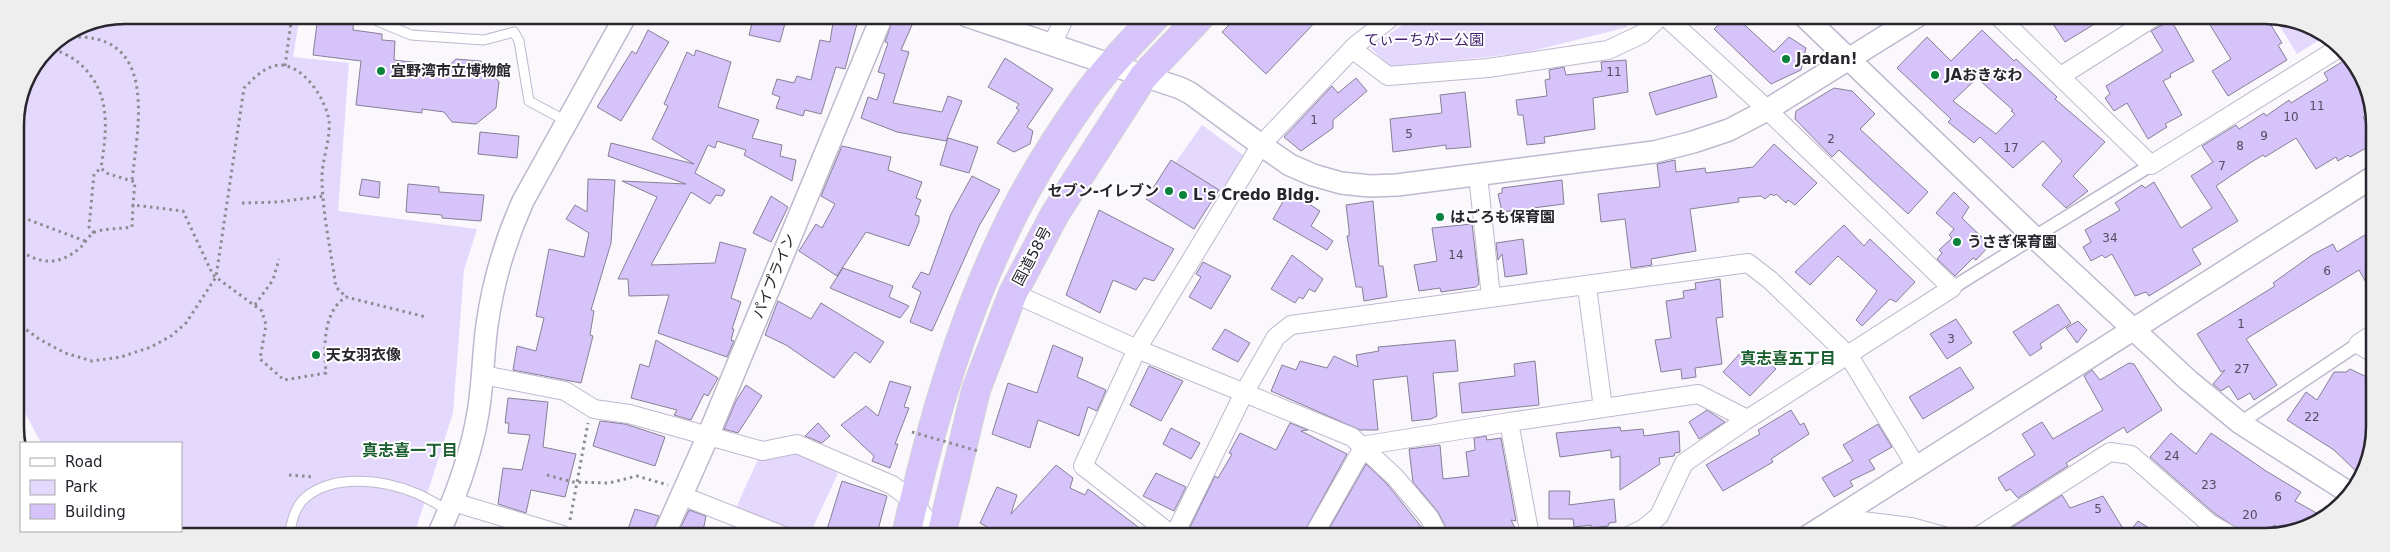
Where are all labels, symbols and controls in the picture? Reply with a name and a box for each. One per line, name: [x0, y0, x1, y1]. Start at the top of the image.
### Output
park label: てぃーちがー公園: [1364, 31, 1484, 49]
place label: Jardan!: [1795, 50, 1857, 68]
marker: Jardan!: [1780, 53, 1792, 65]
place label: 宜野湾市立博物館: [391, 62, 511, 80]
marker: 宜野湾市立博物館: [375, 65, 387, 77]
house number: 11: [1606, 65, 1622, 79]
place label: JAおきなわ: [1944, 66, 2022, 84]
marker: JAおきなわ: [1929, 69, 1941, 81]
house number: 11: [2309, 99, 2325, 113]
house number: 10: [2283, 110, 2299, 124]
house number: 1: [1310, 113, 1318, 127]
house number: 5: [1405, 127, 1413, 141]
house number: 9: [2260, 129, 2268, 143]
house number: 2: [1827, 132, 1835, 146]
house number: 8: [2236, 139, 2244, 153]
house number: 17: [2003, 141, 2019, 155]
house number: 7: [2218, 159, 2226, 173]
place label: セブン-イレブン: [1048, 182, 1159, 200]
marker: セブン-イレブン: [1163, 185, 1175, 197]
place label: L's Credo Bldg.: [1193, 186, 1320, 204]
marker: L's Credo Bldg.: [1177, 189, 1189, 201]
place label: はごろも保育園: [1450, 208, 1555, 226]
marker: はごろも保育園: [1434, 211, 1446, 223]
street label: 国道58号: [1009, 223, 1055, 289]
street label: パイプライン: [749, 231, 799, 321]
house number: 34: [2102, 231, 2118, 245]
place label: うさぎ保育園: [1967, 233, 2057, 251]
marker: うさぎ保育園: [1951, 236, 1963, 248]
house number: 14: [1448, 248, 1464, 262]
house number: 6: [2323, 264, 2331, 278]
house number: 1: [2237, 317, 2245, 331]
house number: 3: [1947, 332, 1955, 346]
place label: 天女羽衣像: [326, 346, 401, 364]
marker: 天女羽衣像: [310, 349, 322, 361]
district label: 真志喜五丁目: [1740, 349, 1836, 368]
house number: 27: [2234, 362, 2250, 376]
house number: 22: [2304, 410, 2320, 424]
district label: 真志喜一丁目: [362, 441, 458, 460]
legend: [20, 442, 182, 532]
house number: 24: [2164, 449, 2180, 463]
text: Road: [65, 453, 103, 471]
text: Park: [65, 478, 98, 496]
house number: 23: [2201, 478, 2217, 492]
house number: 6: [2274, 490, 2282, 504]
house number: 5: [2094, 502, 2102, 516]
text: Building: [65, 503, 126, 521]
house number: 20: [2242, 508, 2258, 522]

